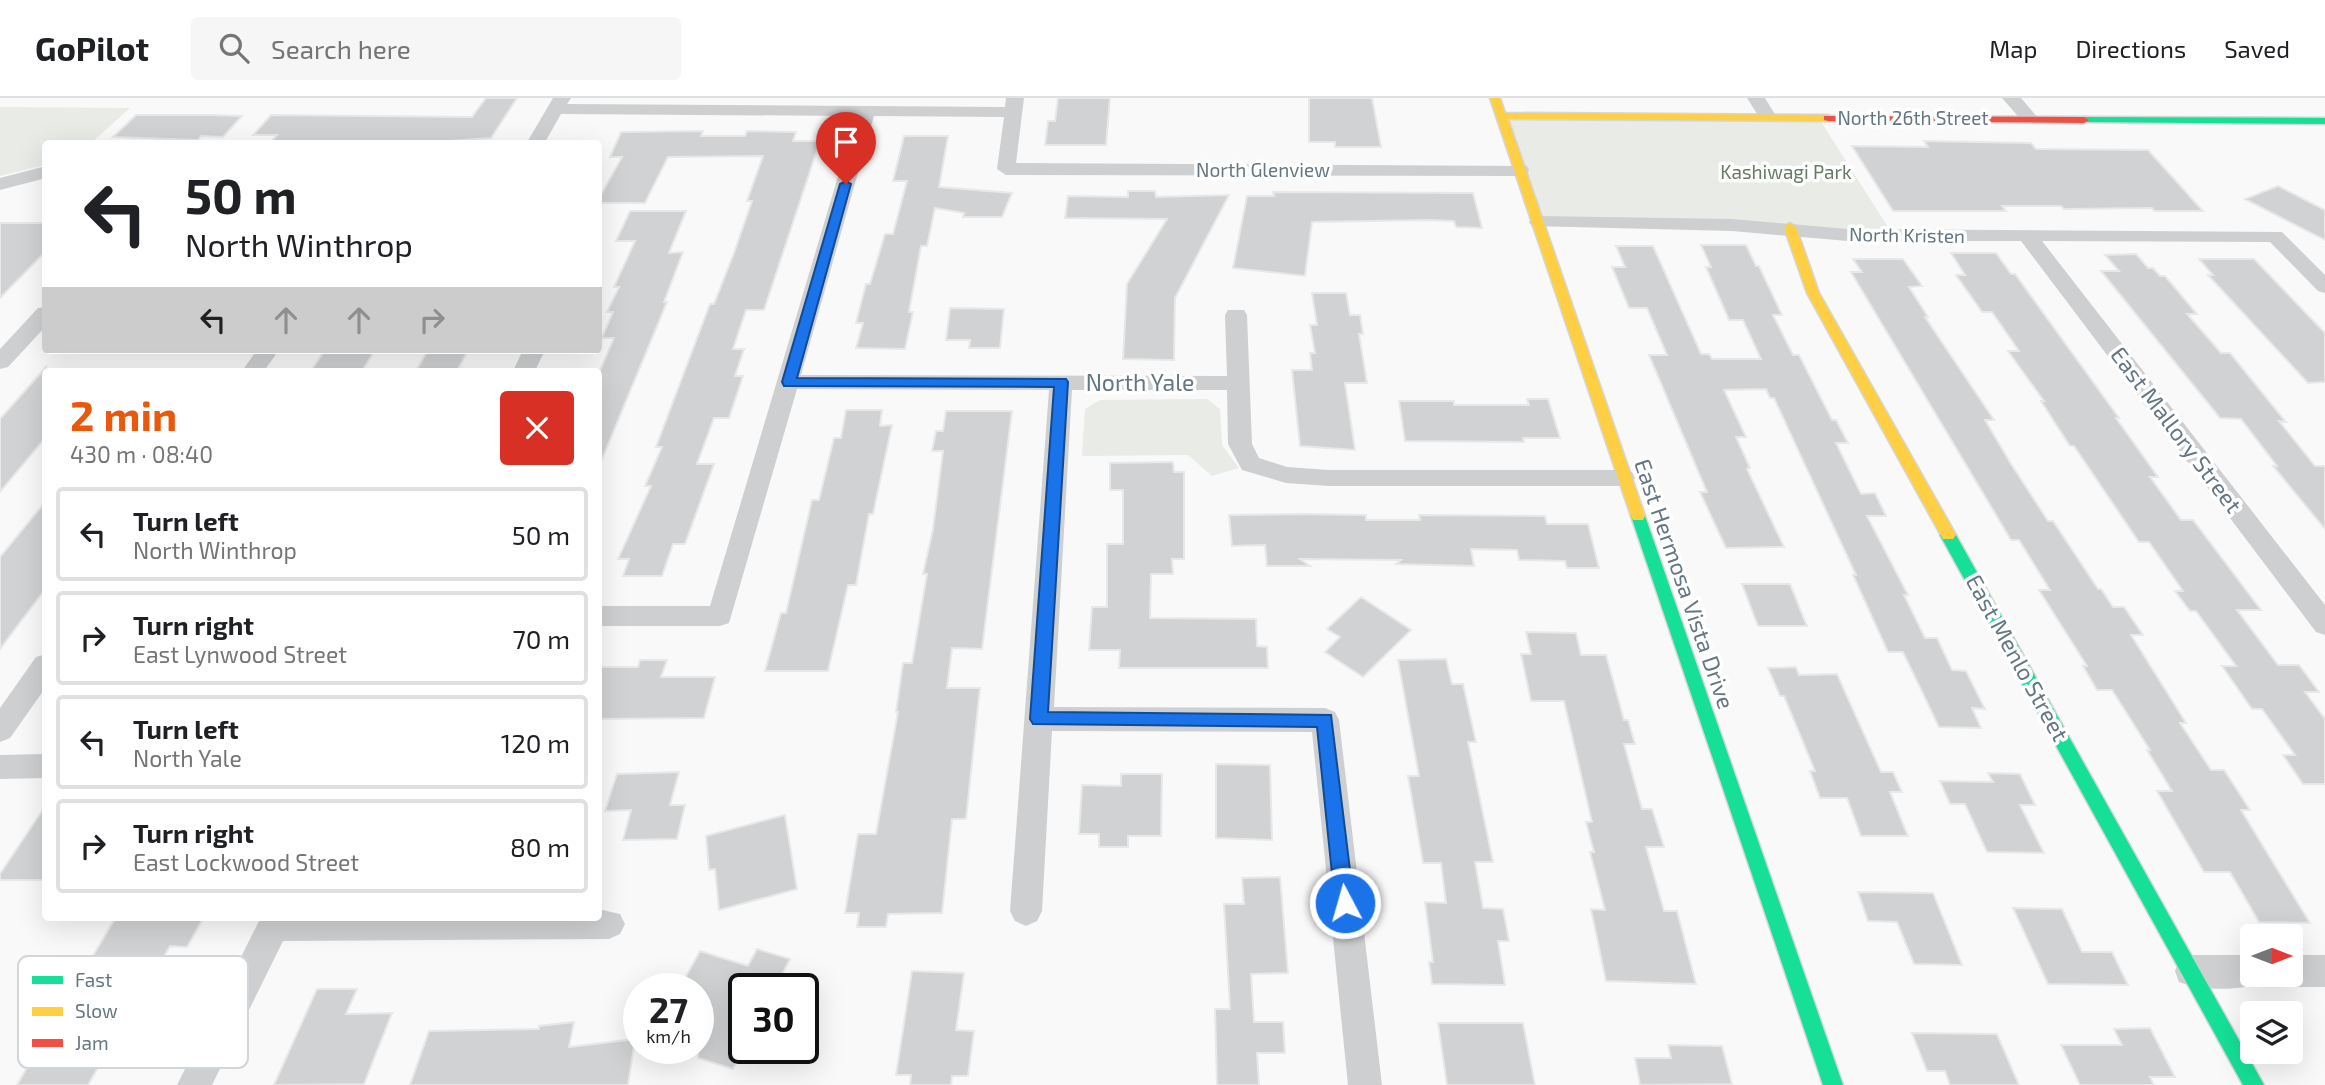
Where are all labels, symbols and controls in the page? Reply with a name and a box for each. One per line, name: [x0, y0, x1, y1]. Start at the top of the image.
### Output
search box: [191, 17, 681, 80]
text: GoPilot: [35, 28, 149, 68]
icon: search: [215, 29, 253, 67]
text: Search here: [271, 33, 411, 64]
text: Map: [1989, 34, 2037, 63]
text: Directions: [2075, 34, 2186, 63]
text: Saved: [2224, 34, 2290, 63]
street label: North 26th Street: [1837, 106, 1989, 129]
pin: [816, 112, 876, 184]
icon: arrive: [827, 123, 865, 161]
street label: North Glenview: [1196, 158, 1330, 181]
park label: Kashiwagi Park: [1720, 160, 1852, 183]
text: 50 m: [185, 165, 297, 224]
icon: left: [70, 168, 161, 259]
street label: North Kristen: [1849, 222, 1965, 247]
text: North Winthrop: [185, 225, 413, 263]
icon: left: [194, 301, 232, 339]
icon: ahead: [267, 301, 305, 339]
icon: ahead: [340, 301, 378, 339]
icon: right: [413, 301, 451, 339]
street label: East Mallory Street: [2105, 341, 2248, 518]
street label: North Yale: [1086, 368, 1194, 396]
text: 2 min: [70, 389, 177, 439]
button: close: [500, 391, 574, 465]
text: 430 m · 08:40: [70, 440, 213, 468]
street label: East Hermosa Vista Drive: [1629, 455, 1741, 712]
text: Turn left: [133, 505, 239, 536]
icon: left: [74, 515, 112, 553]
text: 50 m: [512, 519, 570, 550]
text: North Winthrop: [133, 536, 297, 564]
street label: East Menlo Street: [1961, 569, 2075, 746]
text: Turn right: [133, 609, 254, 640]
icon: right: [74, 619, 112, 657]
text: 70 m: [512, 623, 570, 654]
text: East Lynwood Street: [133, 640, 347, 668]
text: Turn left: [133, 713, 239, 744]
icon: left: [74, 723, 112, 761]
text: 120 m: [501, 727, 570, 758]
text: North Yale: [133, 744, 242, 772]
text: Turn right: [133, 817, 254, 848]
icon: right: [74, 827, 112, 865]
text: 80 m: [510, 831, 570, 862]
text: East Lockwood Street: [133, 848, 359, 876]
position arrow: [1308, 866, 1382, 940]
north arrow: [2240, 924, 2303, 987]
map controls: [2240, 924, 2303, 1064]
legend: [18, 956, 248, 1068]
text: Fast: [75, 968, 112, 991]
speed limit sign: 30: [728, 973, 819, 1064]
text: 27: [649, 988, 688, 1030]
text: Slow: [75, 999, 118, 1022]
button: layers: [2240, 1001, 2303, 1064]
text: km/h: [646, 1025, 691, 1047]
text: Jam: [75, 1031, 109, 1054]

